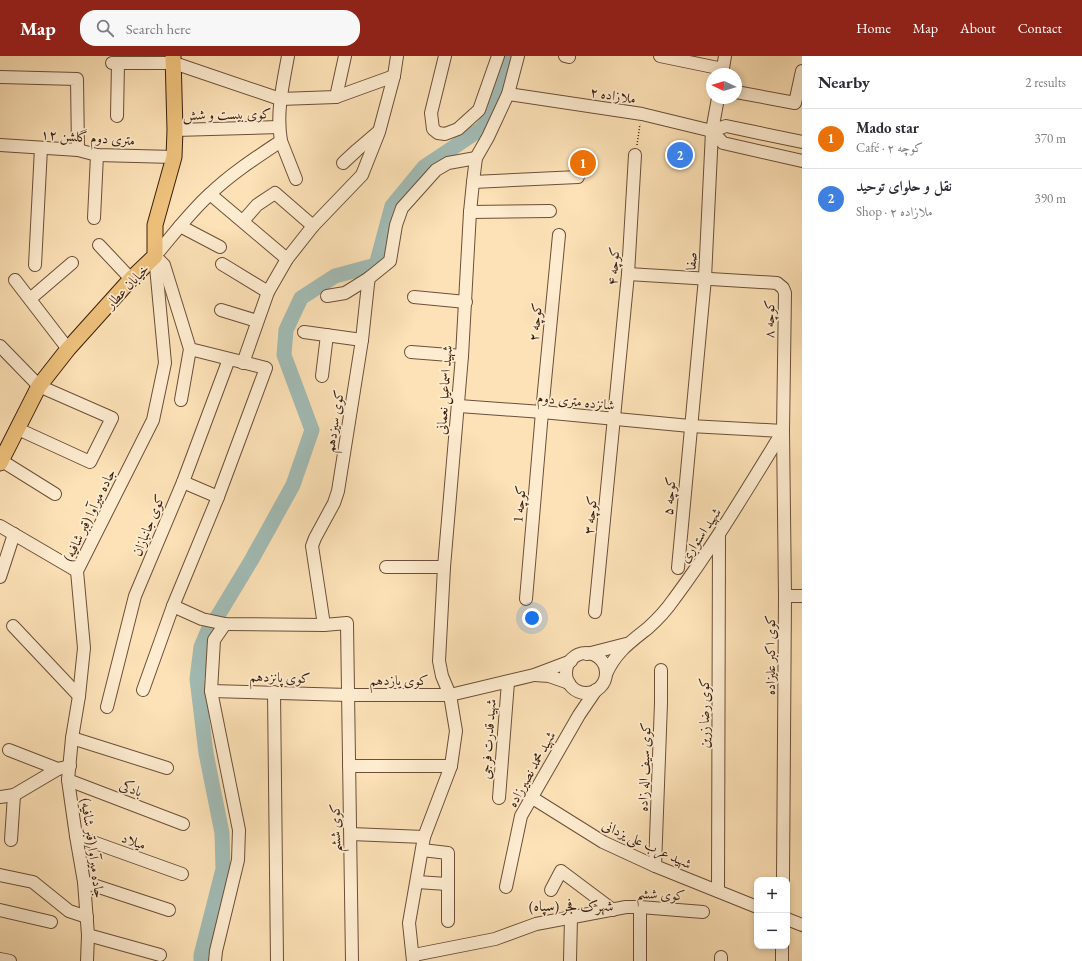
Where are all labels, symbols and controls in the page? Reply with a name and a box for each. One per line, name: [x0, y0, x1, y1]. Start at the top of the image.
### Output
search box: [80, 10, 360, 46]
text: Map: [20, 16, 56, 41]
icon: search: [94, 17, 116, 39]
text: Search here: [126, 19, 191, 38]
text: Home: [856, 19, 891, 37]
text: Map: [913, 19, 938, 37]
text: About: [960, 19, 996, 37]
text: Contact: [1018, 19, 1062, 37]
north arrow: [706, 68, 742, 104]
text: Nearby: [818, 71, 870, 93]
text: 2 results: [1025, 74, 1066, 91]
street label: ملازاده ۲: [589, 82, 637, 108]
street label: کوی بیست و شش: [182, 104, 272, 125]
text: Mado star: [856, 118, 919, 137]
street label: ۱۲ متری دوم گلشن: [40, 125, 136, 153]
text: 1: [828, 130, 834, 147]
text: 370 m: [1035, 130, 1066, 147]
text: Café · کوچه ۲: [856, 139, 923, 156]
pin: 2: [667, 140, 693, 170]
pin: 1: [570, 148, 596, 178]
text: نقل و حلوای توحید: [856, 176, 952, 195]
text: 2: [828, 190, 834, 207]
text: 390 m: [1035, 190, 1066, 207]
text: Shop · ملازاده ۲: [856, 203, 933, 220]
street label: کوچه ۴: [603, 246, 624, 286]
street label: صفا: [682, 251, 700, 271]
street label: خیابان عطار: [100, 260, 153, 314]
street label: کوچه ۸: [760, 299, 779, 339]
street label: کوچه ۲: [524, 302, 547, 342]
street label: شهید اسماعیل نعمانی: [432, 344, 458, 436]
street label: کوی سیزدهم: [320, 388, 353, 454]
street label: شانزده متری دوم: [536, 388, 616, 418]
street label: جاده میرآوا (قبر شافیه): [59, 466, 119, 564]
street label: کوچه ۵: [658, 476, 681, 516]
street label: کوچه 1: [508, 485, 531, 523]
street label: کوی جانبازان: [127, 491, 169, 559]
street label: کوچه ۳: [579, 495, 602, 535]
street label: شهید استواری: [675, 504, 726, 567]
your location: [522, 608, 542, 628]
street label: کوی اکبر علیزاده: [761, 615, 779, 695]
street label: کوی پانزدهم: [249, 667, 311, 692]
street label: کوی یازدهم: [370, 671, 428, 694]
street label: کوی رضا زرین: [695, 677, 713, 749]
street label: شهید قدرت فرجی: [476, 698, 501, 780]
street label: کوی سیف اله زاده: [633, 722, 655, 812]
street label: شهید محمد نصیرزاده: [503, 728, 560, 811]
street label: بادکی: [117, 775, 145, 801]
street label: جاده میرآوا (قبر شافیه): [77, 797, 109, 899]
street label: کوی ششم: [326, 803, 349, 853]
street label: شهید عرب علی یزدانی: [599, 815, 695, 874]
street label: میلاد: [119, 828, 149, 854]
map controls: [754, 877, 790, 949]
button: +: [754, 877, 790, 913]
street label: کوی ششم: [636, 884, 686, 909]
district label: شهرک فجر (سپاه): [529, 896, 613, 916]
button: −: [754, 913, 790, 949]

